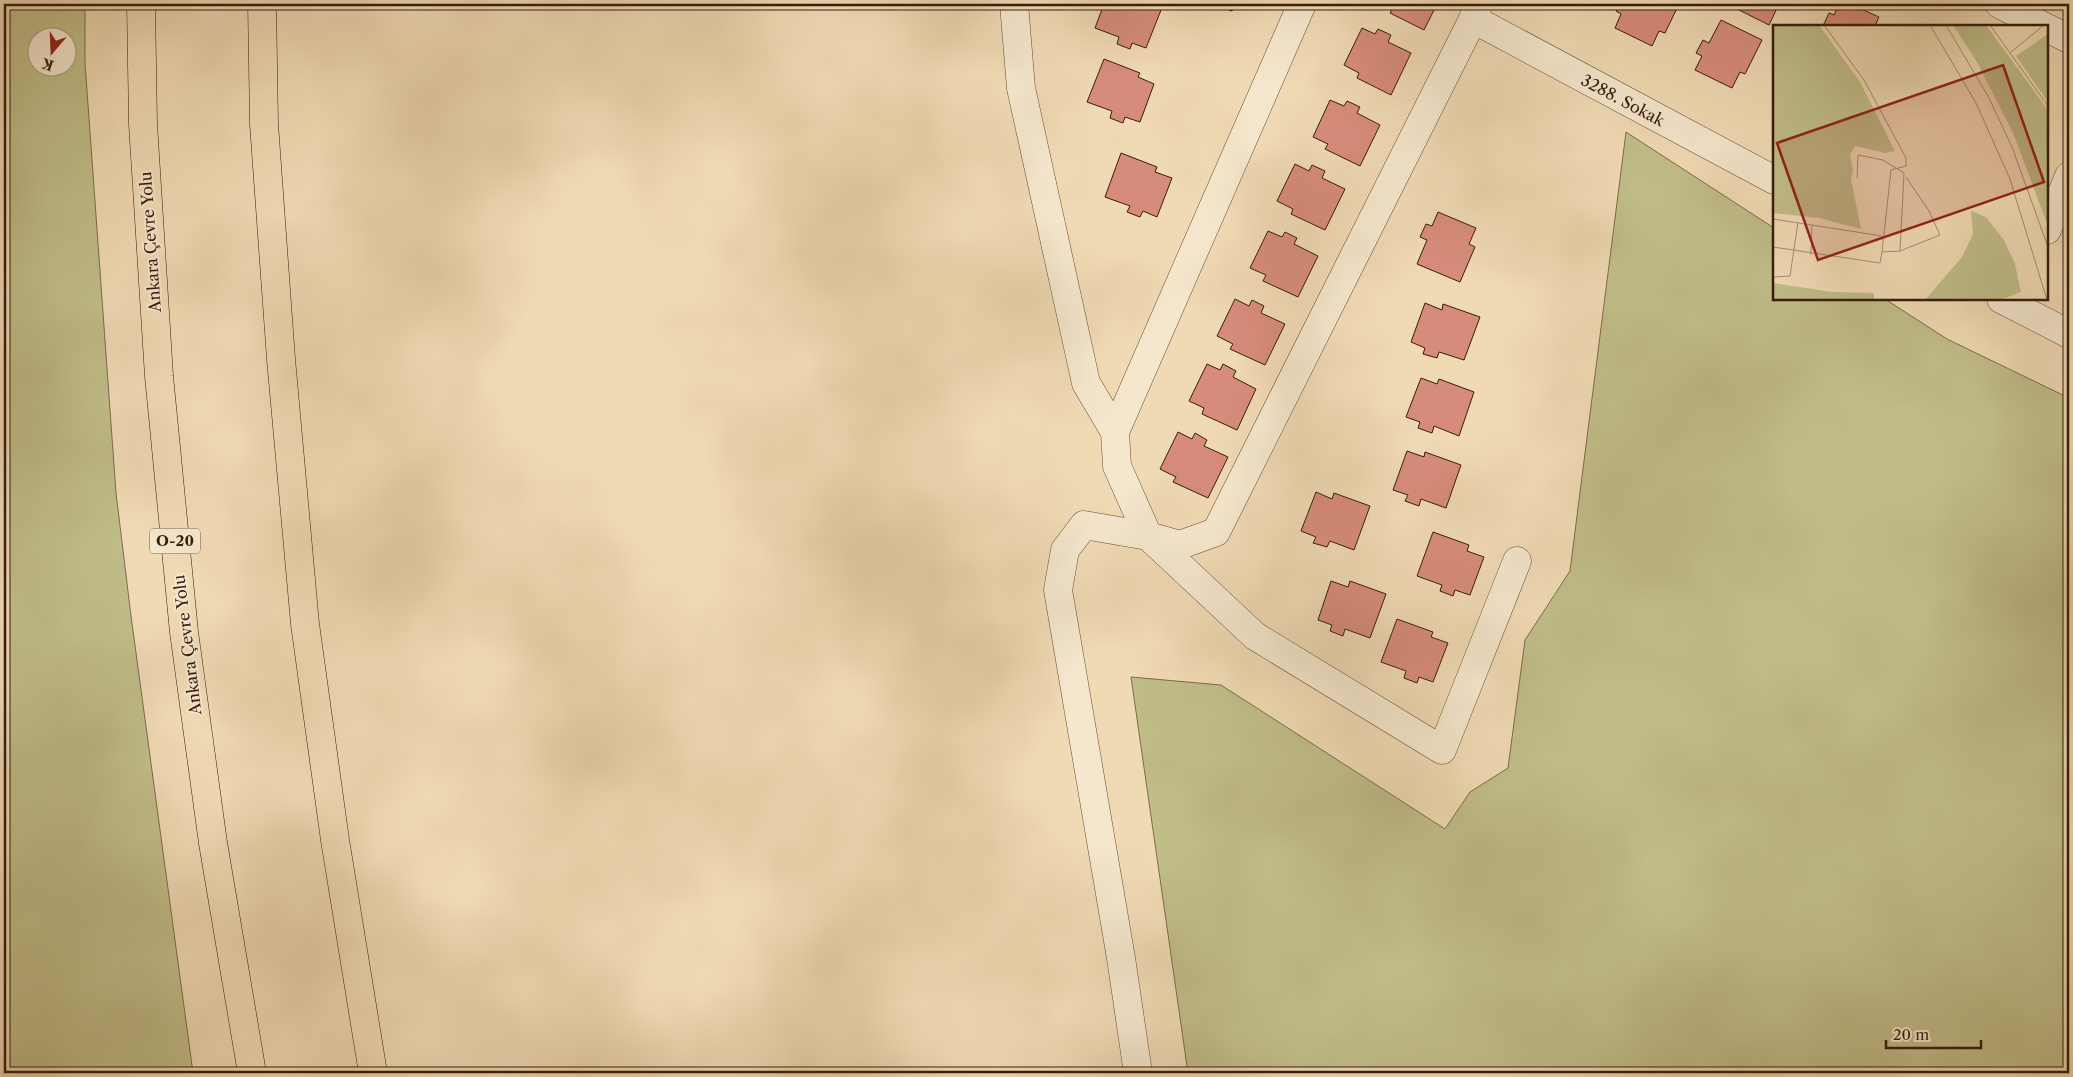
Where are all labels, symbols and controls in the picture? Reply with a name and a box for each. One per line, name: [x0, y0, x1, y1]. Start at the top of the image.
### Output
inset map: [1773, 25, 2048, 300]
north arrow: [28, 28, 78, 78]
text: K: [39, 54, 56, 75]
street label: 3288. Sokak: [1578, 70, 1669, 131]
street label: Ankara Çevre Yolu: [135, 171, 165, 314]
road number: O-20: [150, 528, 200, 554]
street label: Ankara Çevre Yolu: [168, 574, 206, 717]
scale bar: [1886, 1017, 1980, 1049]
text: 20 m: [1893, 1025, 1929, 1044]

